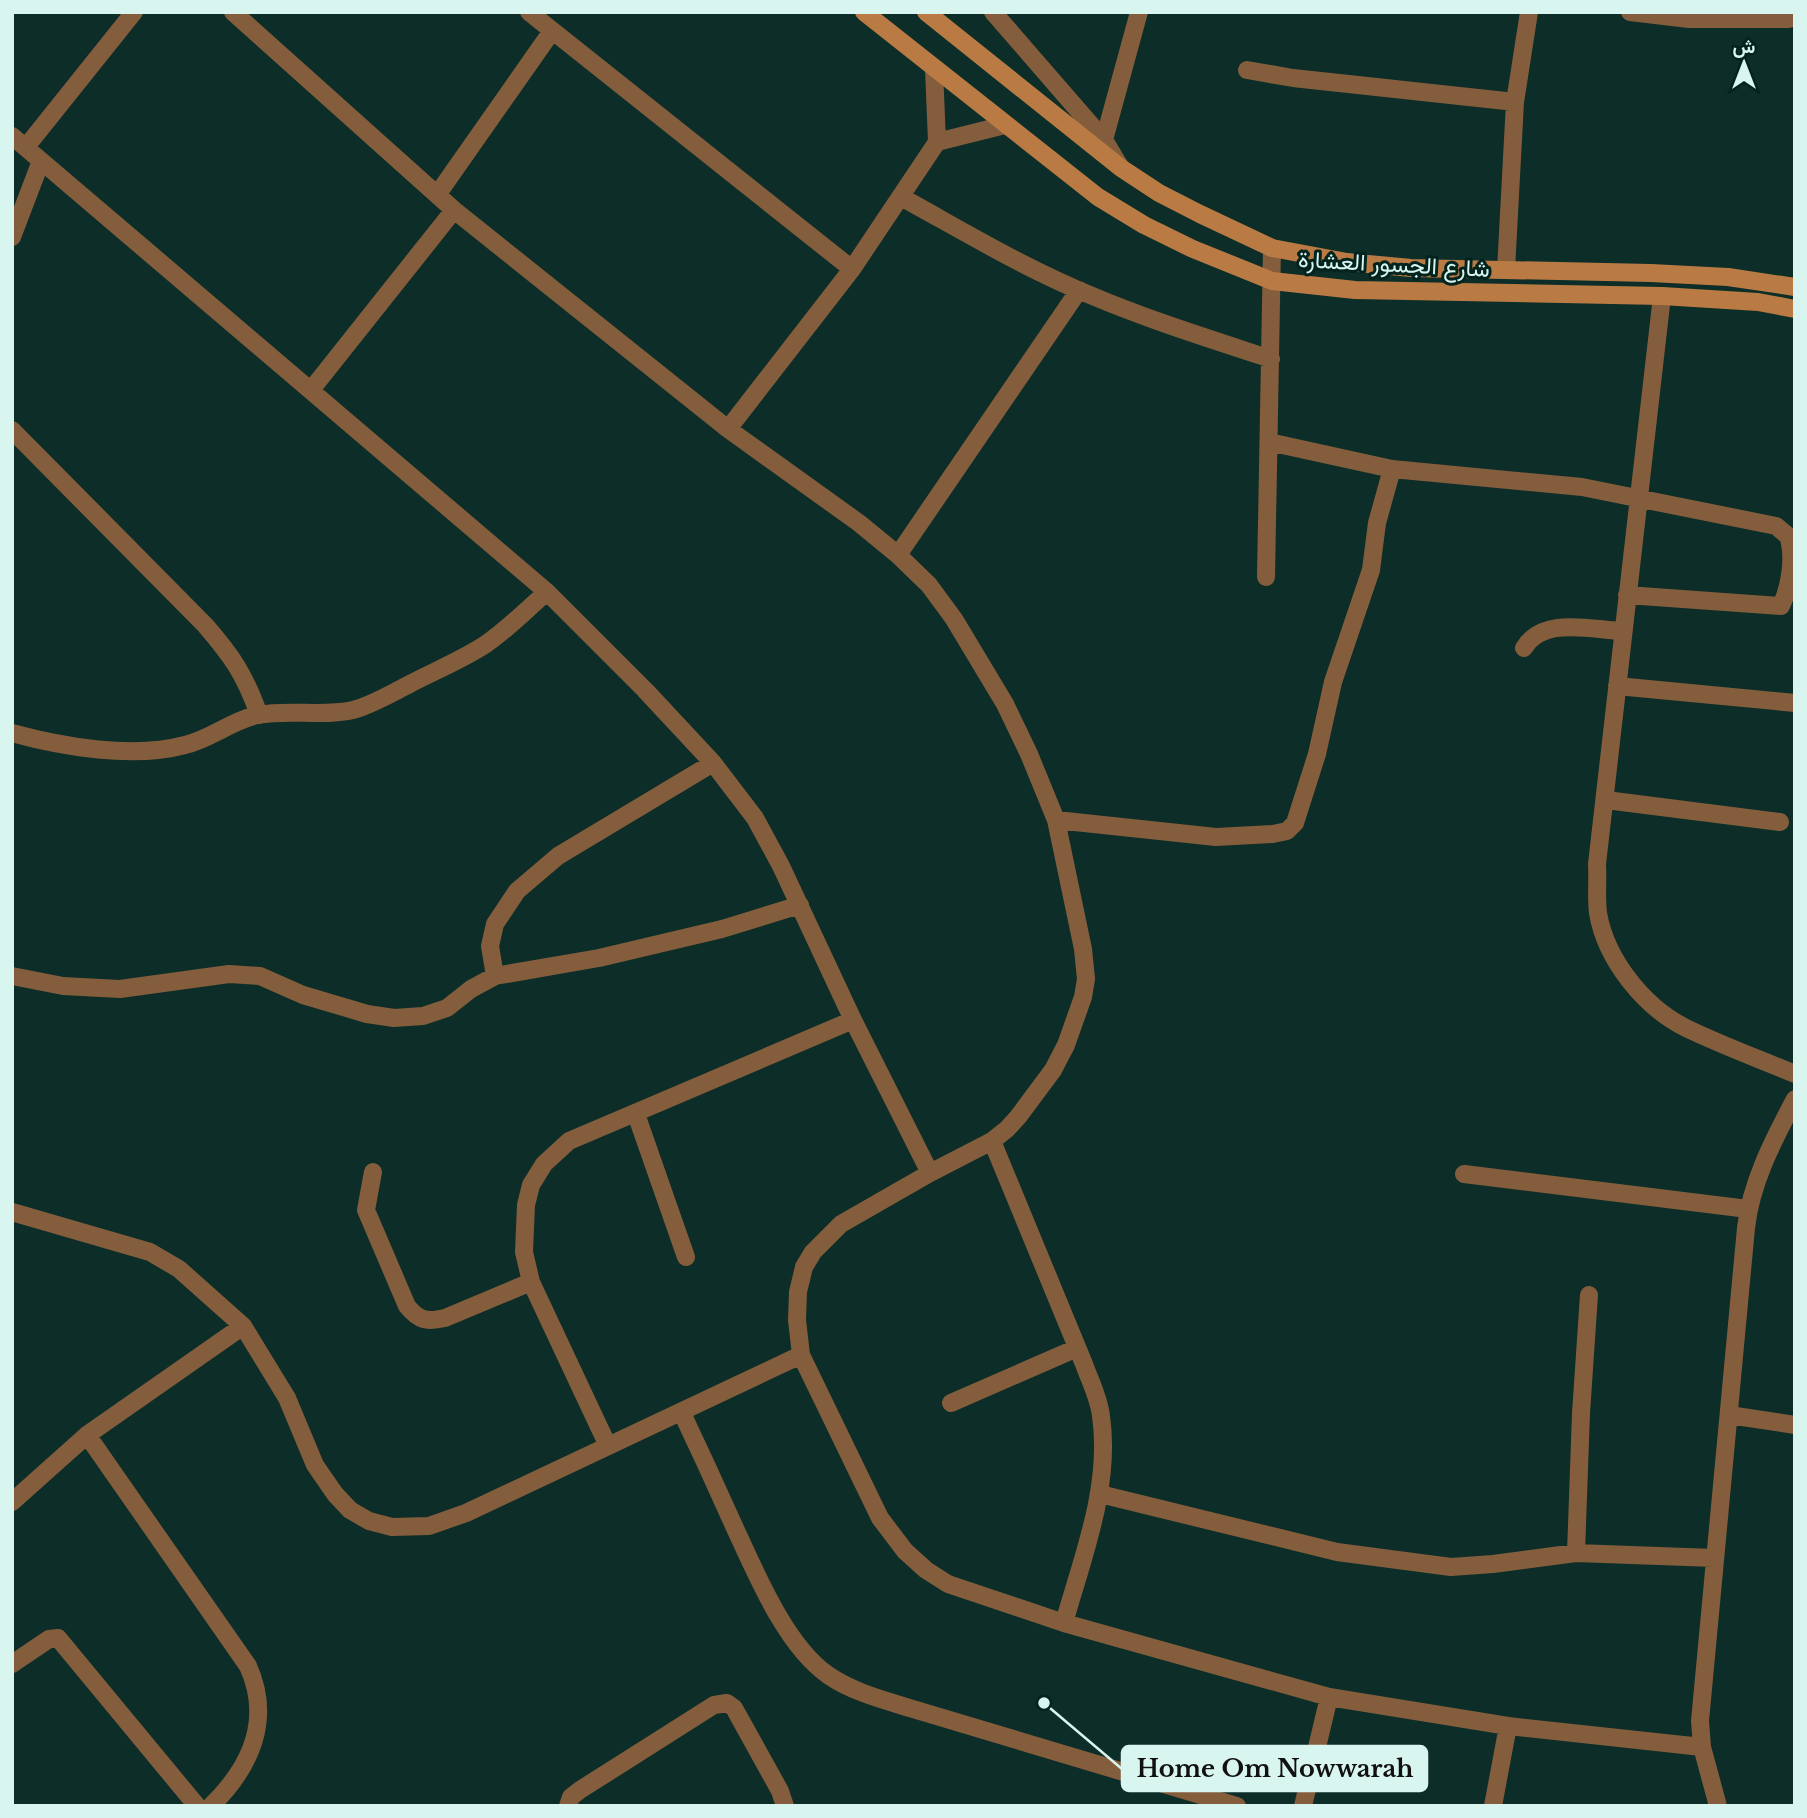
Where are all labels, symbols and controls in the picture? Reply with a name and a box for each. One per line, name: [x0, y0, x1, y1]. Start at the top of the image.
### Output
north arrow: [1709, 28, 1779, 98]
text: ش: [1733, 35, 1756, 58]
street label: شارع الجسور العشارة: [1297, 245, 1491, 285]
callout: Home Om Nowwarah: [1122, 1746, 1427, 1791]
text: Home Om Nowwarah: [1137, 1754, 1413, 1783]

